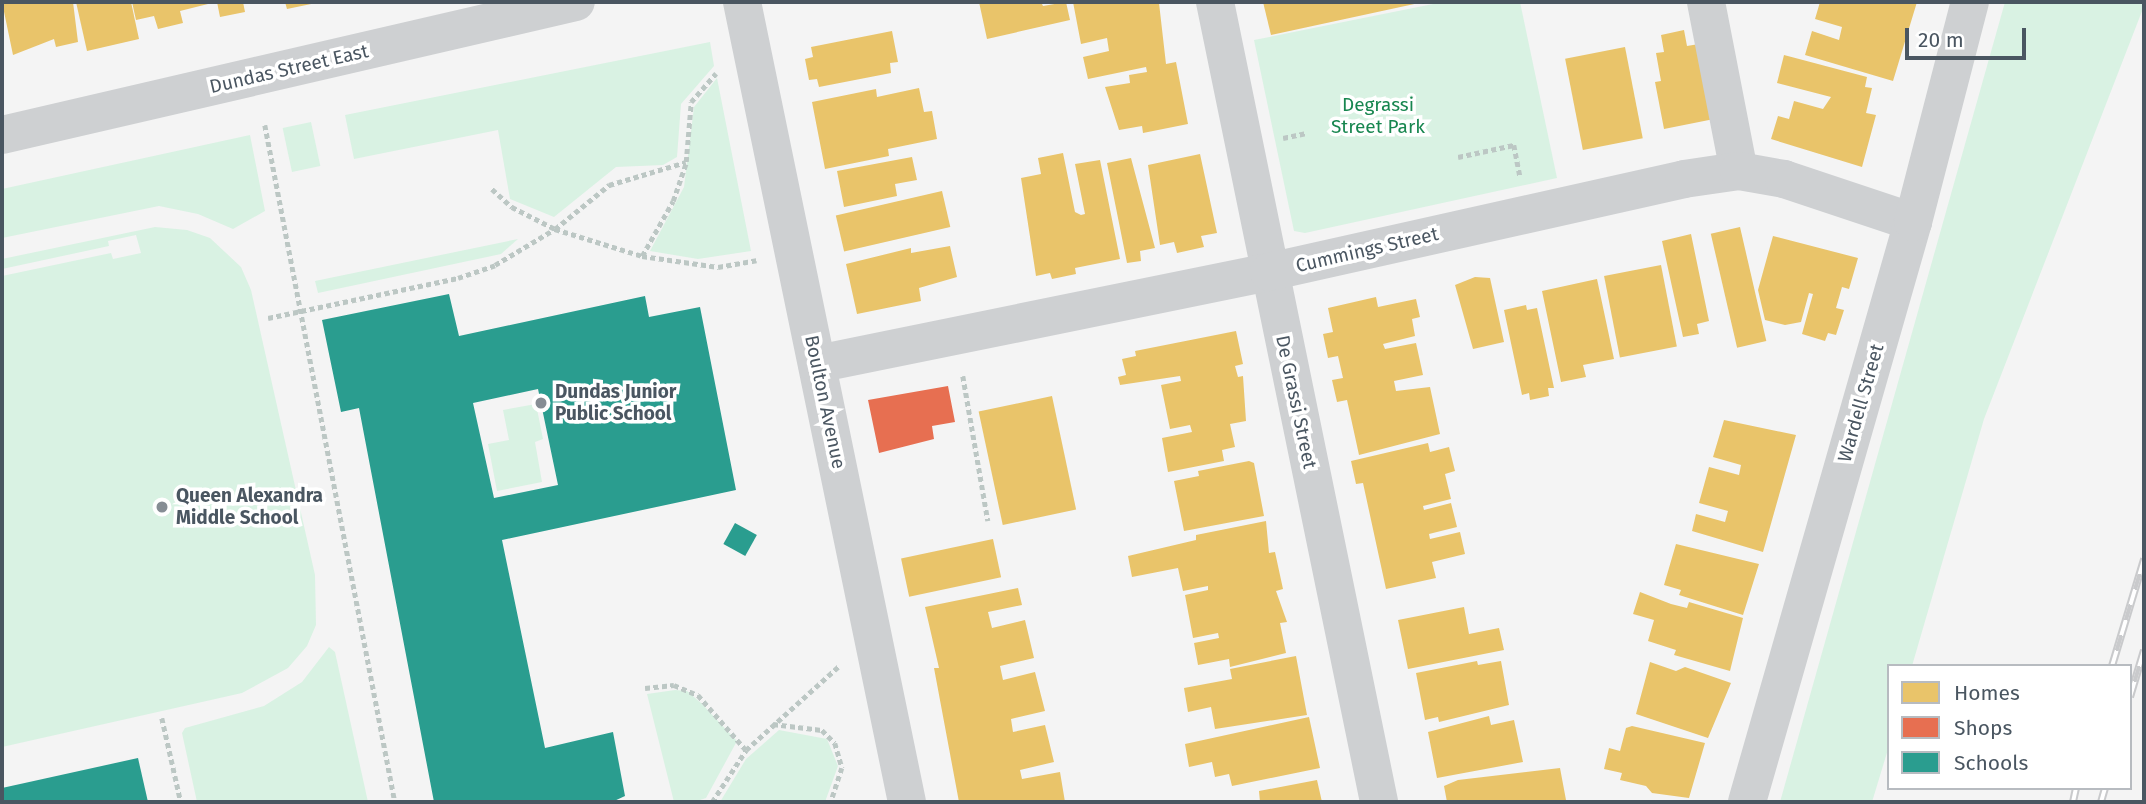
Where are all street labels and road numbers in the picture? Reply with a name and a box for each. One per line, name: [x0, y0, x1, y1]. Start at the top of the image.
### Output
street label: Dundas Street East: [207, 40, 371, 98]
street label: Cummings Street: [1293, 223, 1441, 277]
street label: Boulton Avenue: [800, 333, 850, 471]
street label: De Grassi Street: [1271, 333, 1321, 471]
street label: Wardell Street: [1833, 341, 1889, 465]

